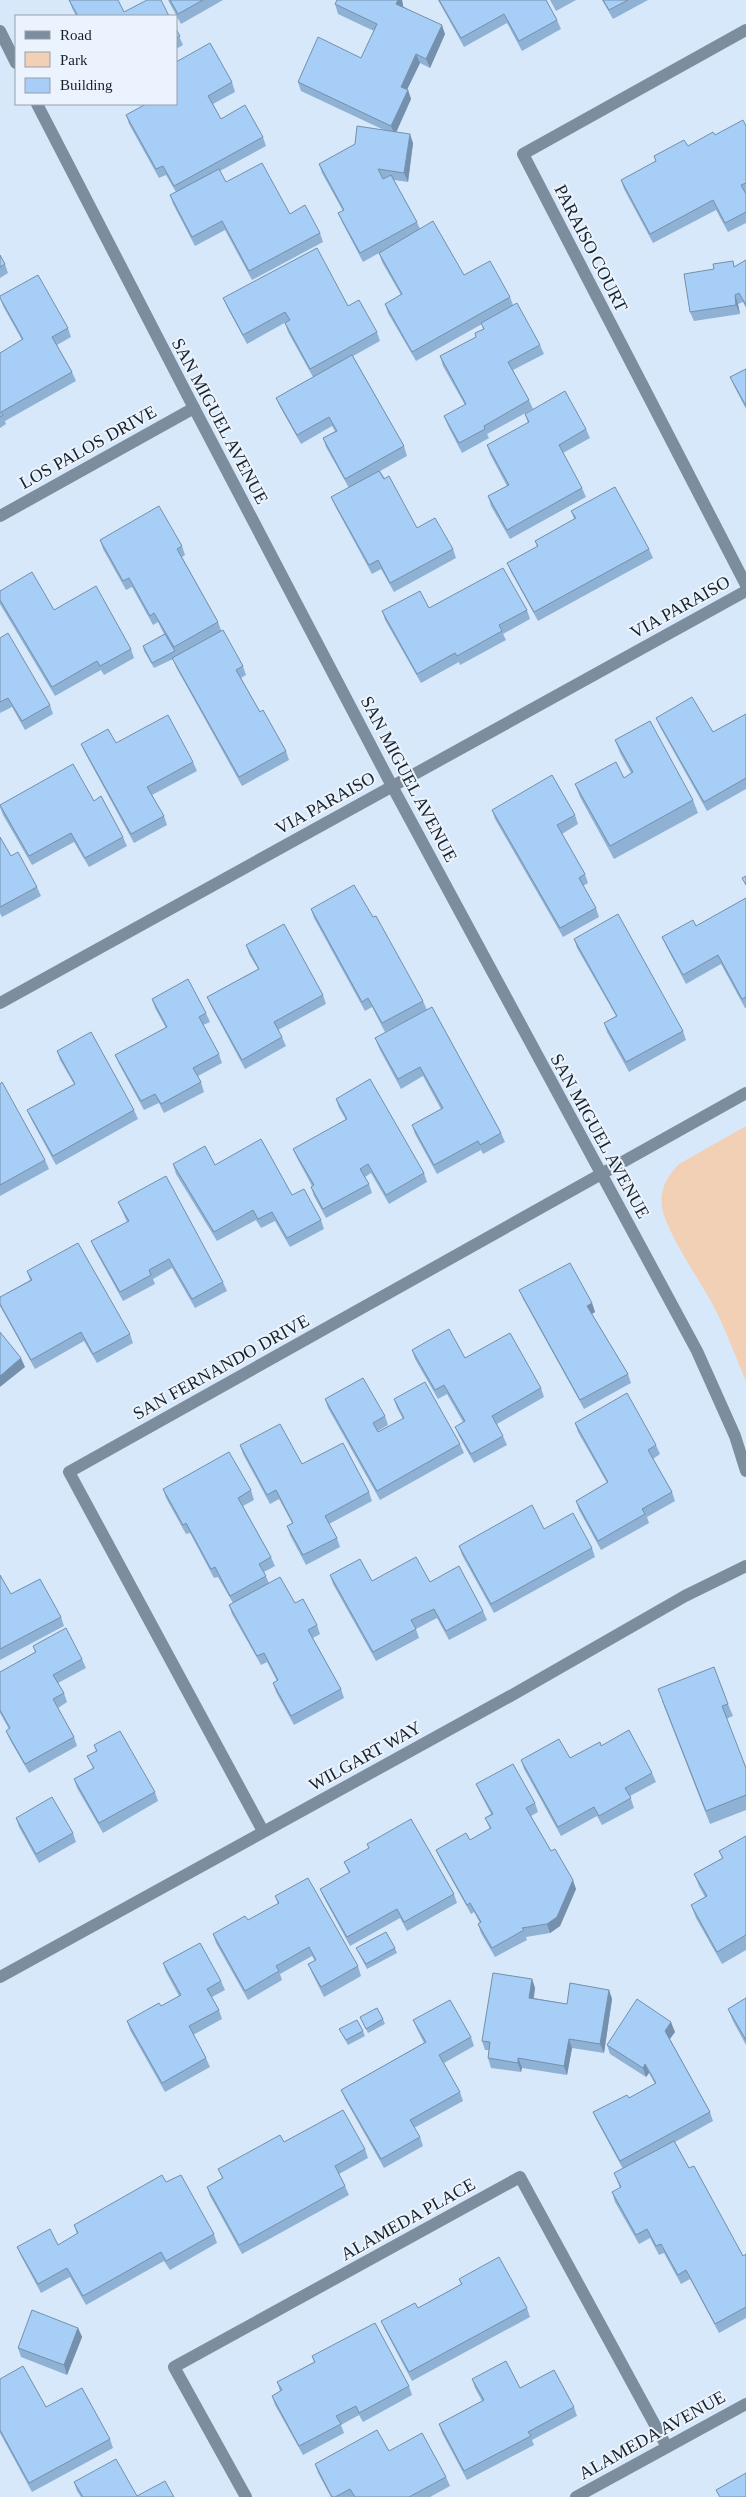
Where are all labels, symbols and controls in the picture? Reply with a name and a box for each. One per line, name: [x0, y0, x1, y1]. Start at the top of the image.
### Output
legend: [15, 15, 178, 105]
text: Road: [60, 27, 92, 43]
text: Park: [60, 52, 88, 68]
text: Building: [60, 77, 113, 93]
street label: PARAISO COURT: [550, 181, 632, 315]
street label: SAN MIGUEL AVENUE: [168, 335, 272, 507]
street label: LOS PALOS DRIVE: [16, 401, 160, 493]
street label: VIA PARAISO: [627, 571, 733, 643]
street label: SAN MIGUEL AVENUE: [357, 693, 461, 865]
street label: VIA PARAISO: [272, 767, 378, 839]
street label: SAN MIGUEL AVENUE: [546, 1050, 654, 1222]
street label: SAN FERNANDO DRIVE: [130, 1310, 312, 1424]
street label: WILGART WAY: [305, 1717, 425, 1795]
street label: ALAMEDA PLACE: [337, 2174, 479, 2264]
street label: ALAMEDA AVENUE: [575, 2386, 729, 2484]

